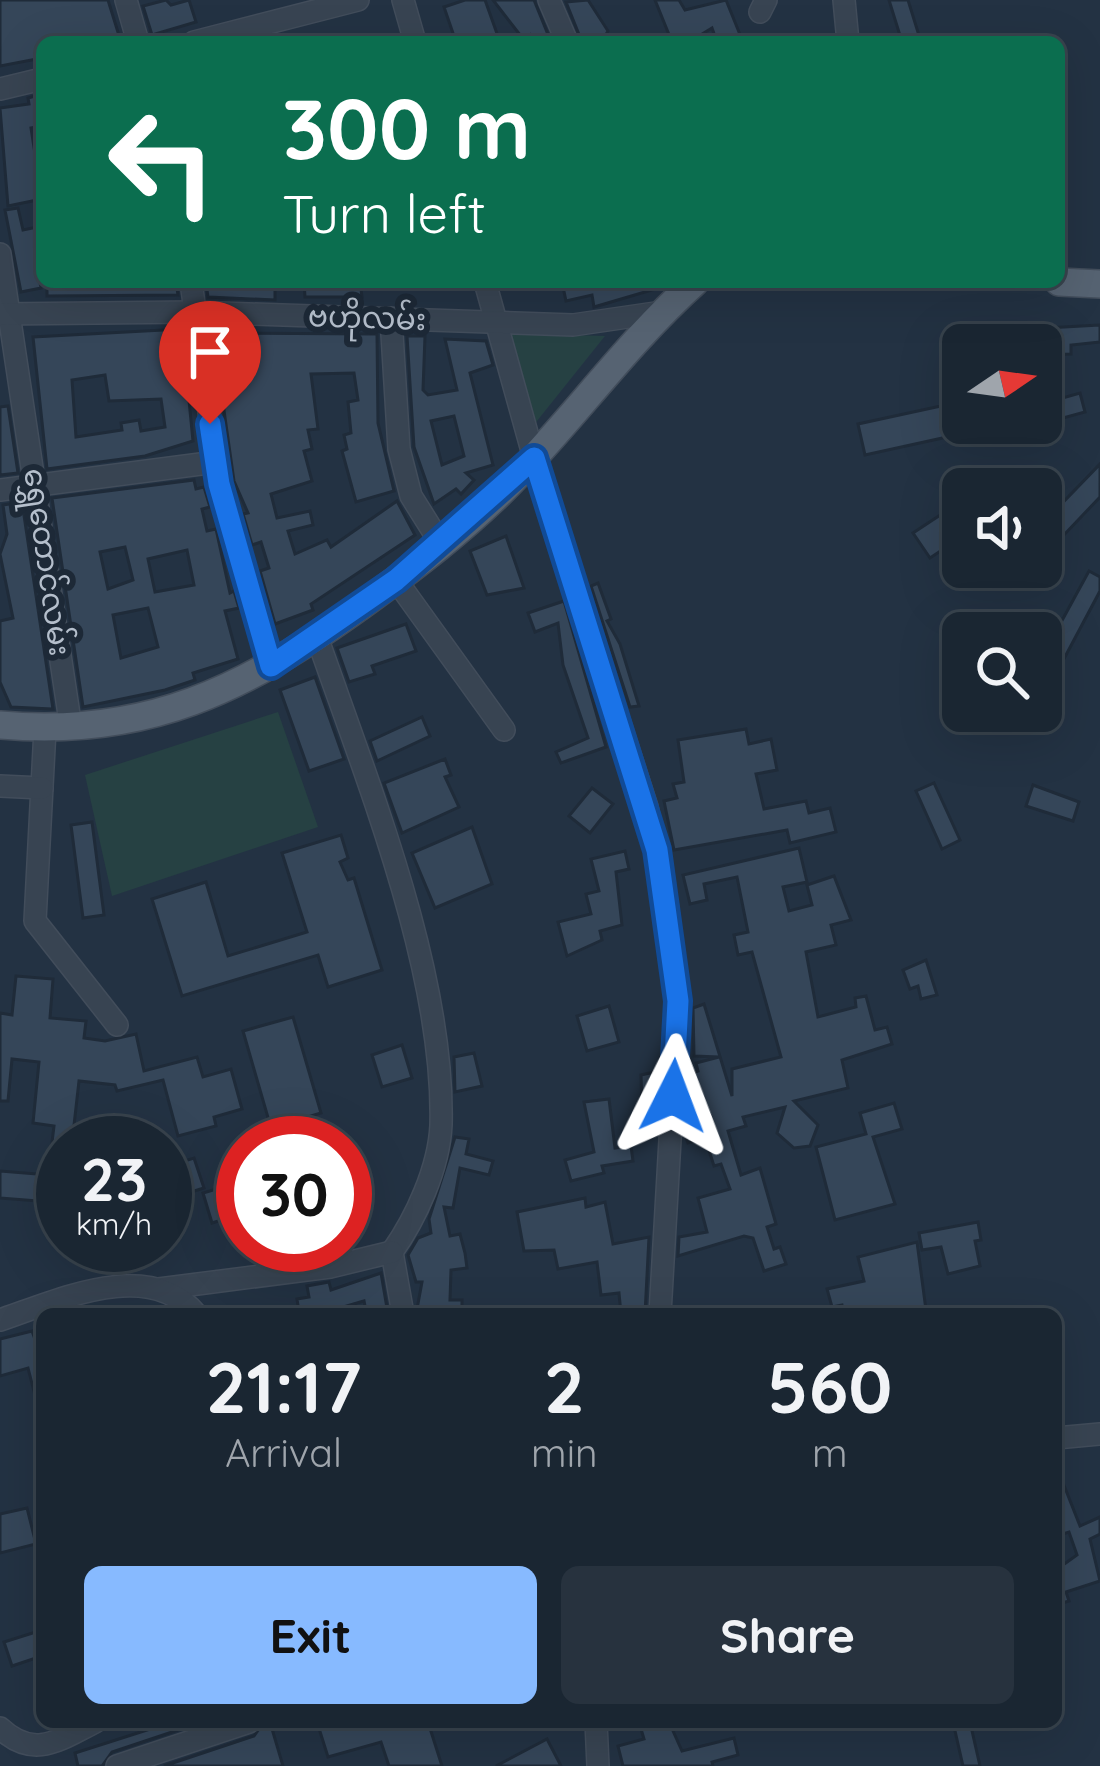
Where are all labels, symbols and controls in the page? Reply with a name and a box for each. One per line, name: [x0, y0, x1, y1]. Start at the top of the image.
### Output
text: 300 m: [282, 75, 531, 180]
icon: left: [84, 84, 240, 240]
text: Turn left: [282, 179, 486, 247]
street label: ဗဟိုလမ်း: [307, 294, 427, 345]
pin: [159, 301, 261, 424]
icon: arrive: [177, 319, 243, 385]
north arrow: [942, 324, 1062, 444]
map controls: [942, 324, 1062, 732]
street label: ရွှေတောင်လမ်း: [9, 465, 82, 659]
button: sound: [942, 468, 1062, 588]
button: search: [942, 612, 1062, 732]
position arrow: [610, 1033, 736, 1159]
speed limit sign: 30: [216, 1116, 372, 1272]
text: 23: [81, 1141, 147, 1216]
text: km/h: [76, 1205, 152, 1243]
text: 21:17: [205, 1341, 362, 1431]
text: 2: [544, 1341, 585, 1431]
text: 560: [767, 1341, 893, 1431]
text: Arrival: [225, 1428, 342, 1477]
text: min: [531, 1428, 598, 1477]
text: m: [812, 1428, 848, 1477]
button: Exit: [84, 1566, 537, 1704]
button: Share: [561, 1566, 1014, 1704]

